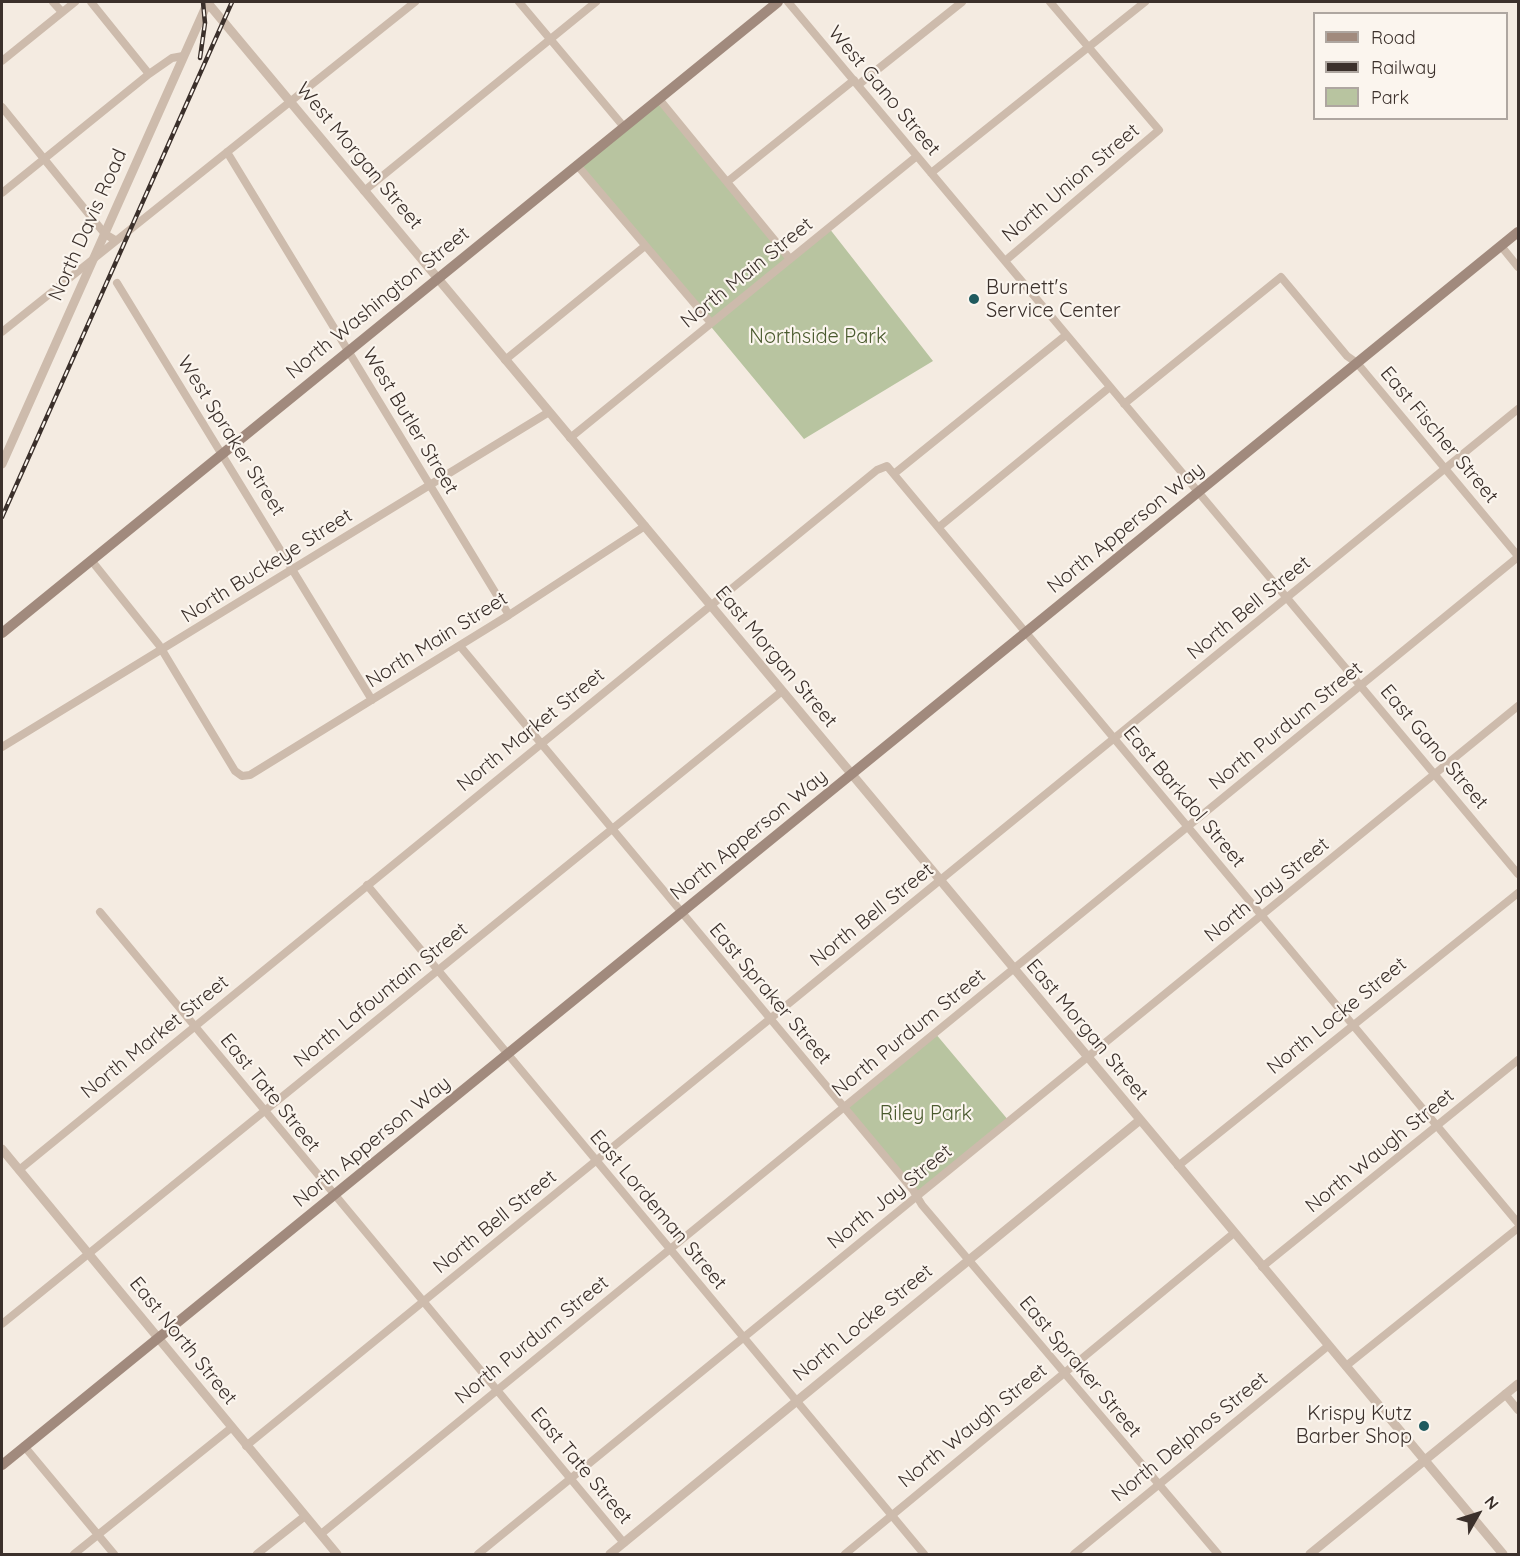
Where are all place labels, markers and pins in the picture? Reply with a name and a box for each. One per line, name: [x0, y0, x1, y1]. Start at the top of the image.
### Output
place label: Burnett's Service Center: [986, 276, 1121, 323]
marker: Burnett's Service Center: [967, 292, 981, 306]
place label: Krispy Kutz Barber Shop: [1296, 1402, 1412, 1449]
marker: Krispy Kutz Barber Shop: [1417, 1419, 1431, 1433]

